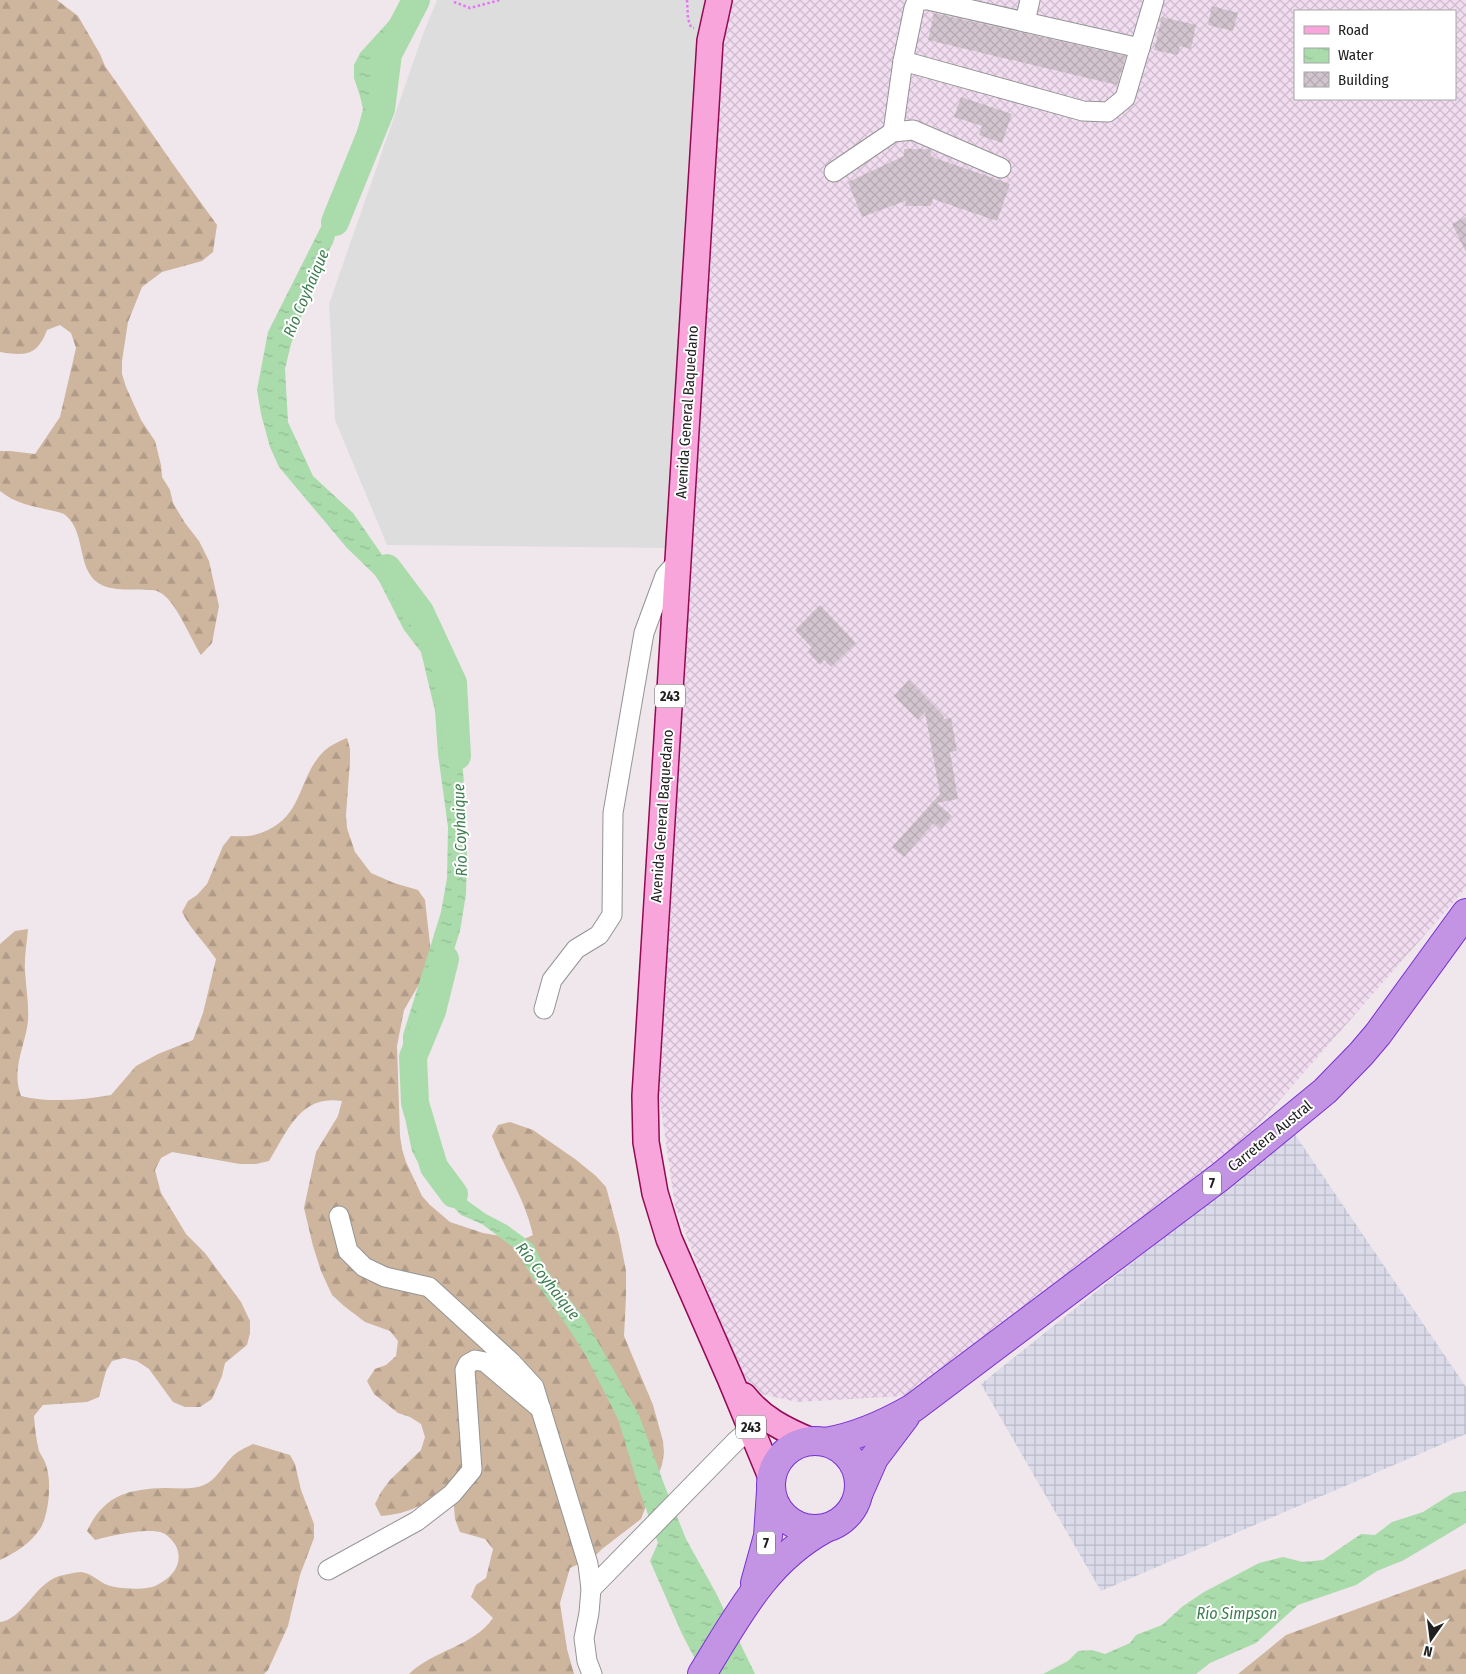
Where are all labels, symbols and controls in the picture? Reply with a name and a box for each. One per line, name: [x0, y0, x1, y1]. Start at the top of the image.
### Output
legend: [1294, 10, 1456, 100]
text: Road: [1338, 21, 1369, 39]
text: Water: [1338, 46, 1374, 64]
text: Building: [1338, 71, 1389, 89]
water label: Río Coyhaique: [279, 246, 333, 339]
street label: Avenida General Baquedano: [672, 325, 702, 499]
road number: 243: [655, 684, 685, 708]
street label: Avenida General Baquedano: [647, 729, 677, 903]
water label: Río Coyhaique: [449, 783, 471, 877]
street label: Carretera Austral: [1224, 1097, 1316, 1175]
road number: 7: [1203, 1172, 1221, 1194]
water label: Río Coyhaique: [512, 1239, 584, 1324]
road number: 243: [736, 1415, 766, 1438]
road number: 7: [757, 1532, 775, 1555]
water label: Río Simpson: [1197, 1604, 1277, 1623]
north arrow: [1406, 1614, 1456, 1664]
text: N: [1422, 1642, 1434, 1660]

